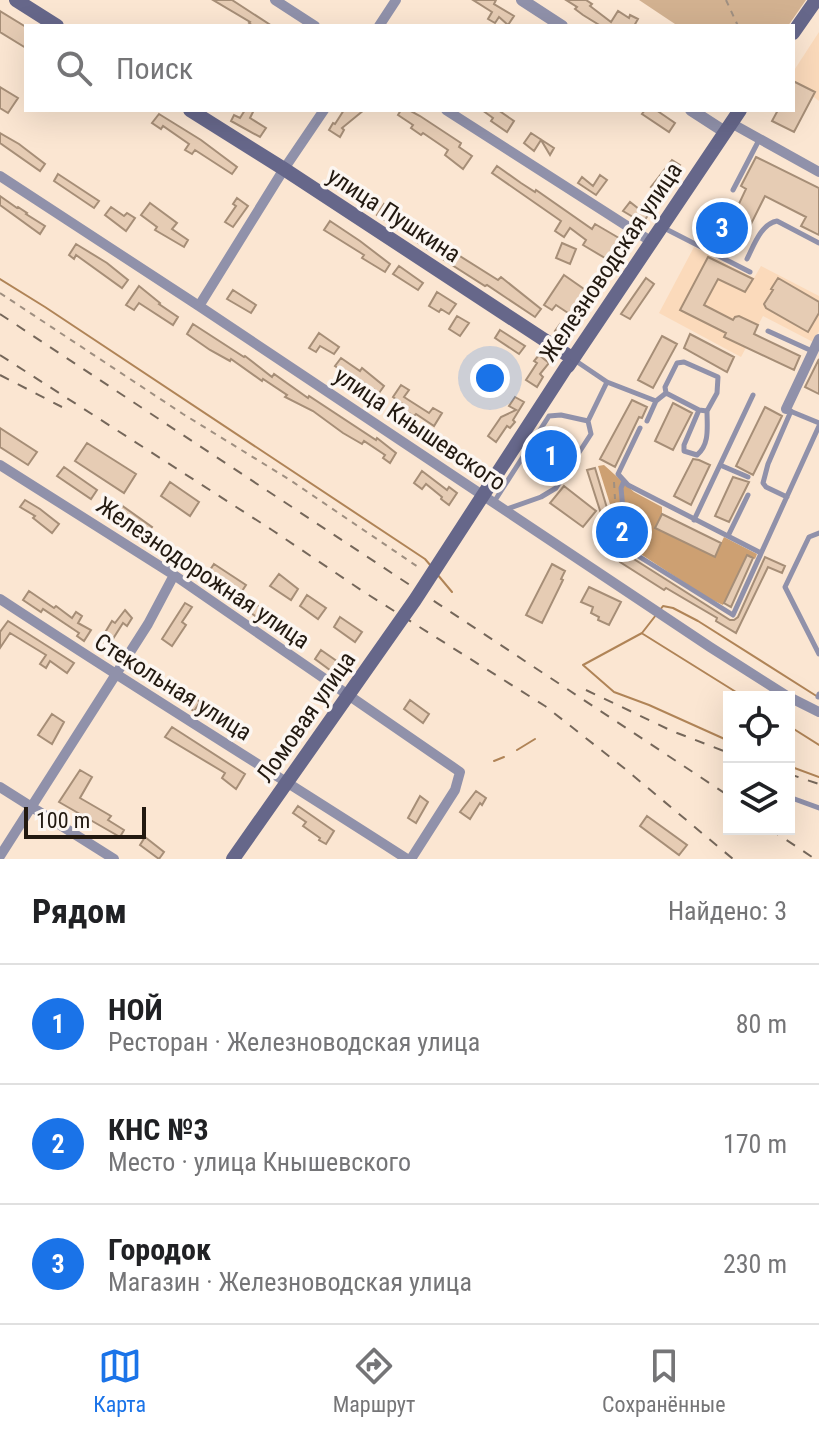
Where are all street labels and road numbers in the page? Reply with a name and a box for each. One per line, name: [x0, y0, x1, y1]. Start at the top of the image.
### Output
street label: Железноводская улица: [534, 157, 688, 367]
street label: улица Пушкина: [322, 162, 466, 268]
street label: улица Кнышевского: [329, 361, 511, 497]
street label: Железнодорожная улица: [91, 491, 315, 655]
street label: Стекольная улица: [89, 627, 257, 747]
street label: Ломовая улица: [251, 646, 361, 788]

